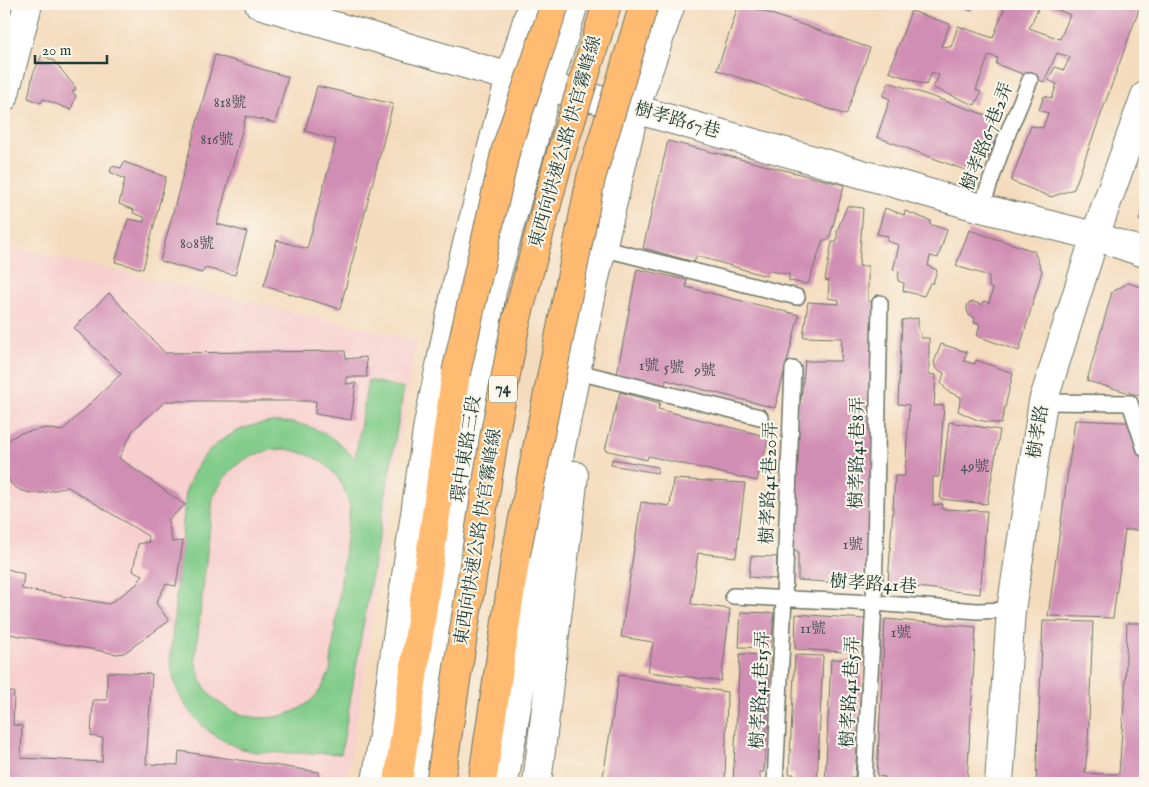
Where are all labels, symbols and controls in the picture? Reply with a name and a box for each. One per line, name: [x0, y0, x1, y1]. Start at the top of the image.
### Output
scale bar: [35, 32, 108, 64]
street label: 東西向快速公路 快官霧峰線: [525, 33, 607, 251]
text: 20 m: [42, 41, 72, 60]
street label: 樹孝路67巷2弄: [957, 79, 1019, 195]
house number: 818號: [214, 93, 246, 112]
street label: 樹孝路67巷: [632, 98, 722, 144]
house number: 816號: [201, 130, 233, 149]
house number: 808號: [180, 234, 214, 253]
house number: 1號: [639, 356, 659, 375]
house number: 5號: [664, 358, 684, 377]
house number: 9號: [693, 361, 716, 380]
road number: 74: [489, 376, 517, 402]
street label: 環中東路三段: [447, 394, 487, 504]
street label: 樹孝路41巷8弄: [846, 397, 870, 509]
street label: 樹孝路: [1023, 404, 1055, 460]
street label: 樹孝路41巷20弄: [756, 421, 784, 545]
street label: 東西向快速公路 快官霧峰線: [450, 427, 508, 647]
house number: 49號: [961, 457, 989, 476]
house number: 1號: [843, 535, 863, 554]
street label: 樹孝路41巷: [829, 570, 917, 600]
house number: 11號: [800, 619, 826, 638]
house number: 1號: [891, 623, 911, 642]
street label: 樹孝路41巷15弄: [746, 630, 776, 750]
street label: 樹孝路41巷5弄: [837, 635, 865, 749]

